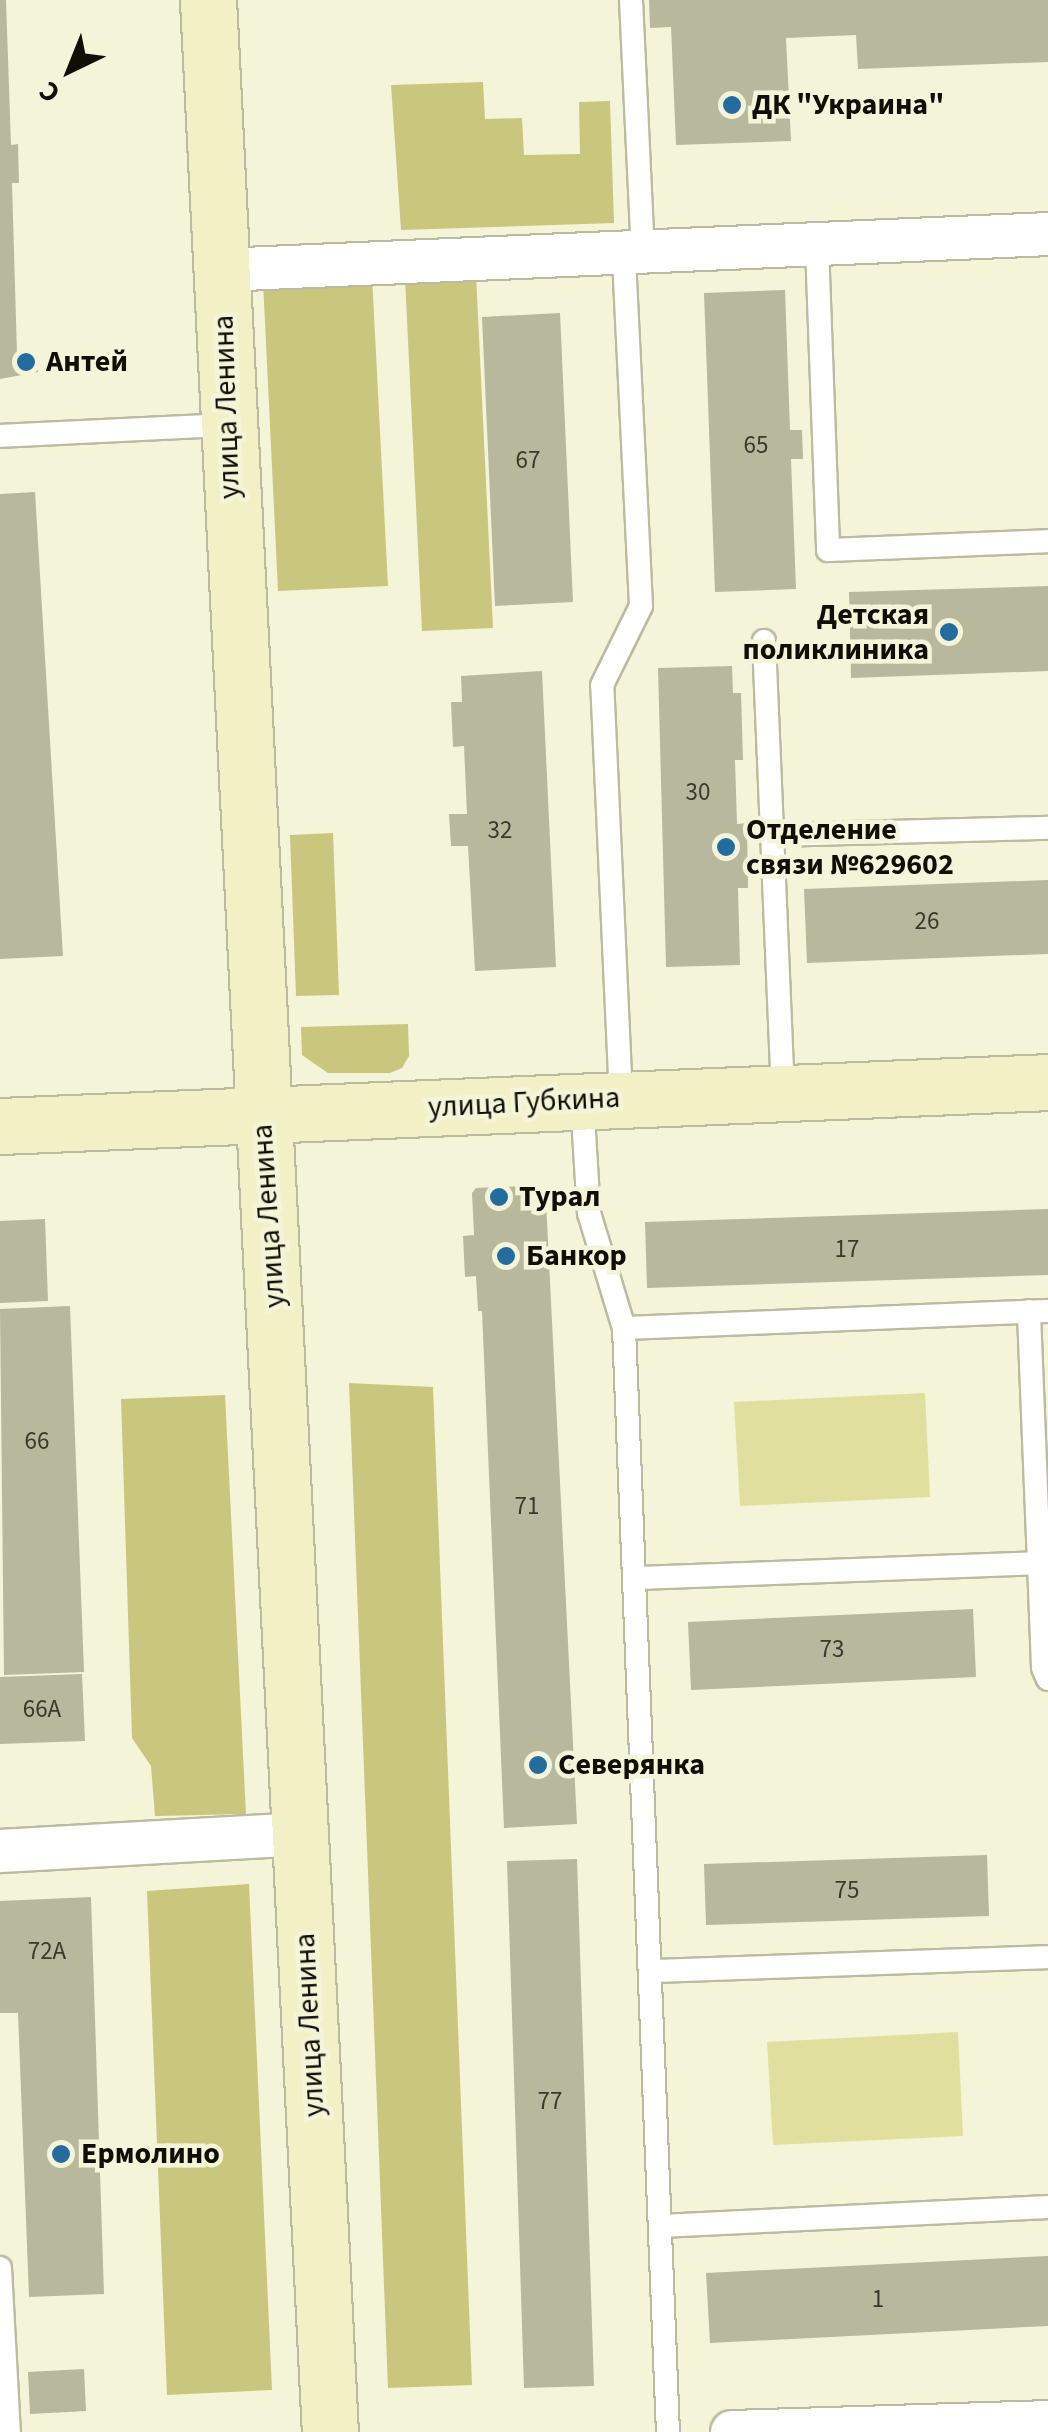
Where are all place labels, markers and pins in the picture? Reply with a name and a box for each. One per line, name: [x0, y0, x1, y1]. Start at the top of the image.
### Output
place label: ДК "Украина": [752, 87, 944, 123]
marker: ДК "Украина": [721, 94, 743, 116]
place label: Антей: [46, 344, 128, 380]
marker: Антей: [15, 351, 37, 373]
place label: Детская поликлиника: [742, 597, 929, 668]
marker: Детская поликлиника: [938, 621, 960, 643]
place label: Отделение связи №629602: [746, 812, 954, 882]
marker: Отделение связи №629602: [715, 836, 737, 858]
place label: Турал: [519, 1179, 600, 1215]
marker: Турал: [488, 1186, 510, 1208]
place label: Банкор: [526, 1238, 627, 1274]
marker: Банкор: [495, 1245, 517, 1267]
place label: Северянка: [558, 1747, 705, 1783]
marker: Северянка: [527, 1754, 549, 1776]
place label: Ермолино: [81, 2136, 220, 2172]
marker: Ермолино: [50, 2143, 72, 2165]

